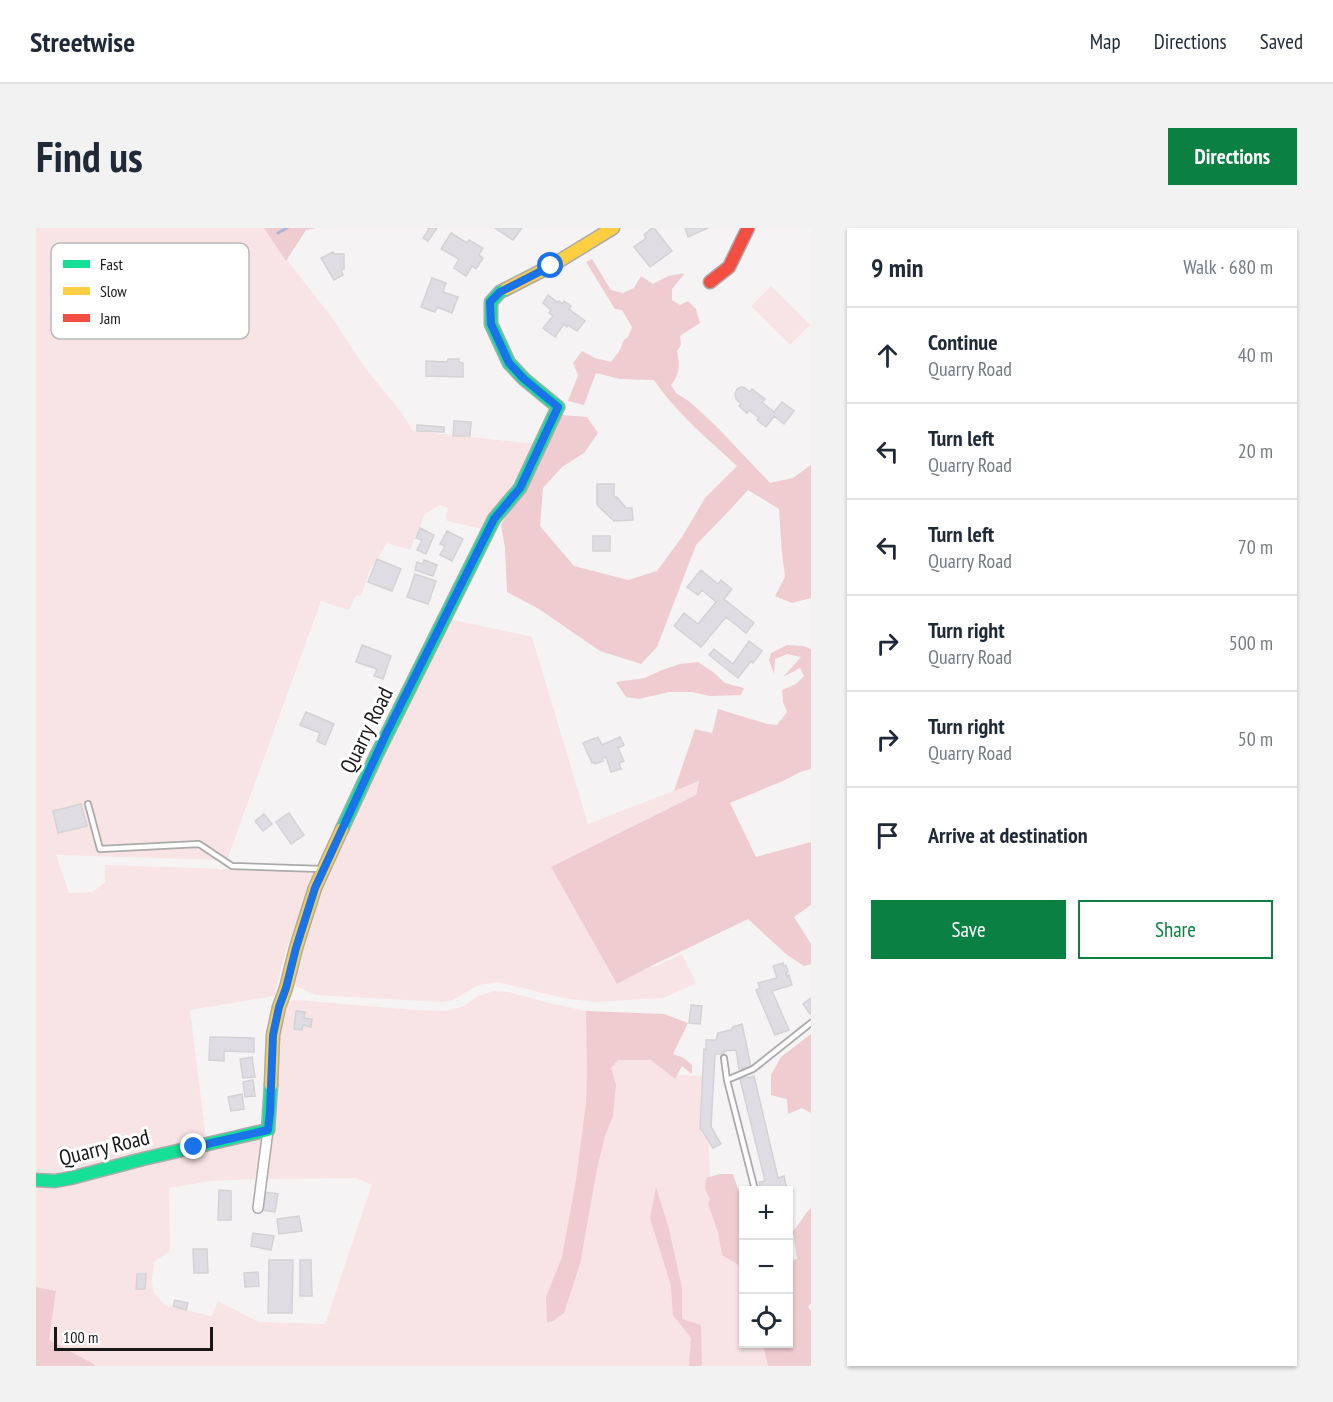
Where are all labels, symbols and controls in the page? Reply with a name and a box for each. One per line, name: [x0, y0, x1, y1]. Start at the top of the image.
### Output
text: Streetwise: [30, 23, 135, 60]
text: Map: [1090, 28, 1121, 55]
text: Directions: [1154, 28, 1227, 55]
text: Saved: [1260, 28, 1303, 55]
button: Directions: [1168, 128, 1297, 185]
text: Find us: [36, 129, 143, 184]
legend: [51, 243, 249, 339]
text: 9 min: [871, 251, 924, 284]
route start: [537, 252, 563, 278]
text: Fast: [100, 254, 123, 274]
text: Walk · 680 m: [1183, 254, 1273, 280]
text: Slow: [100, 281, 127, 301]
text: Jam: [99, 308, 121, 328]
text: Continue: [928, 328, 998, 356]
icon: ahead: [871, 339, 904, 372]
text: 40 m: [1238, 342, 1273, 368]
text: Quarry Road: [928, 356, 1012, 382]
text: Turn left: [928, 424, 994, 452]
icon: left: [871, 435, 904, 468]
text: 20 m: [1238, 438, 1273, 464]
text: Quarry Road: [928, 452, 1012, 478]
text: Turn left: [928, 520, 994, 548]
icon: left: [871, 531, 904, 564]
text: 70 m: [1238, 534, 1273, 560]
text: Quarry Road: [928, 548, 1012, 574]
text: Turn right: [928, 616, 1005, 644]
icon: right: [871, 627, 904, 660]
text: 500 m: [1229, 630, 1273, 656]
text: Quarry Road: [928, 644, 1012, 670]
street label: Quarry Road: [333, 682, 399, 778]
text: Turn right: [928, 712, 1005, 740]
icon: right: [871, 723, 904, 756]
text: 50 m: [1238, 726, 1273, 752]
text: Quarry Road: [928, 740, 1012, 766]
icon: arrive: [871, 819, 904, 852]
text: Arrive at destination: [928, 821, 1088, 849]
button: Save: [871, 900, 1066, 959]
button: Share: [1078, 900, 1273, 959]
street label: Quarry Road: [56, 1122, 152, 1172]
route end: [180, 1133, 206, 1159]
map controls: [739, 1186, 793, 1348]
button: +: [739, 1186, 793, 1240]
button: −: [739, 1240, 793, 1294]
button: locate: [739, 1294, 793, 1348]
scale bar: [54, 1324, 213, 1352]
text: 100 m: [63, 1327, 98, 1347]

